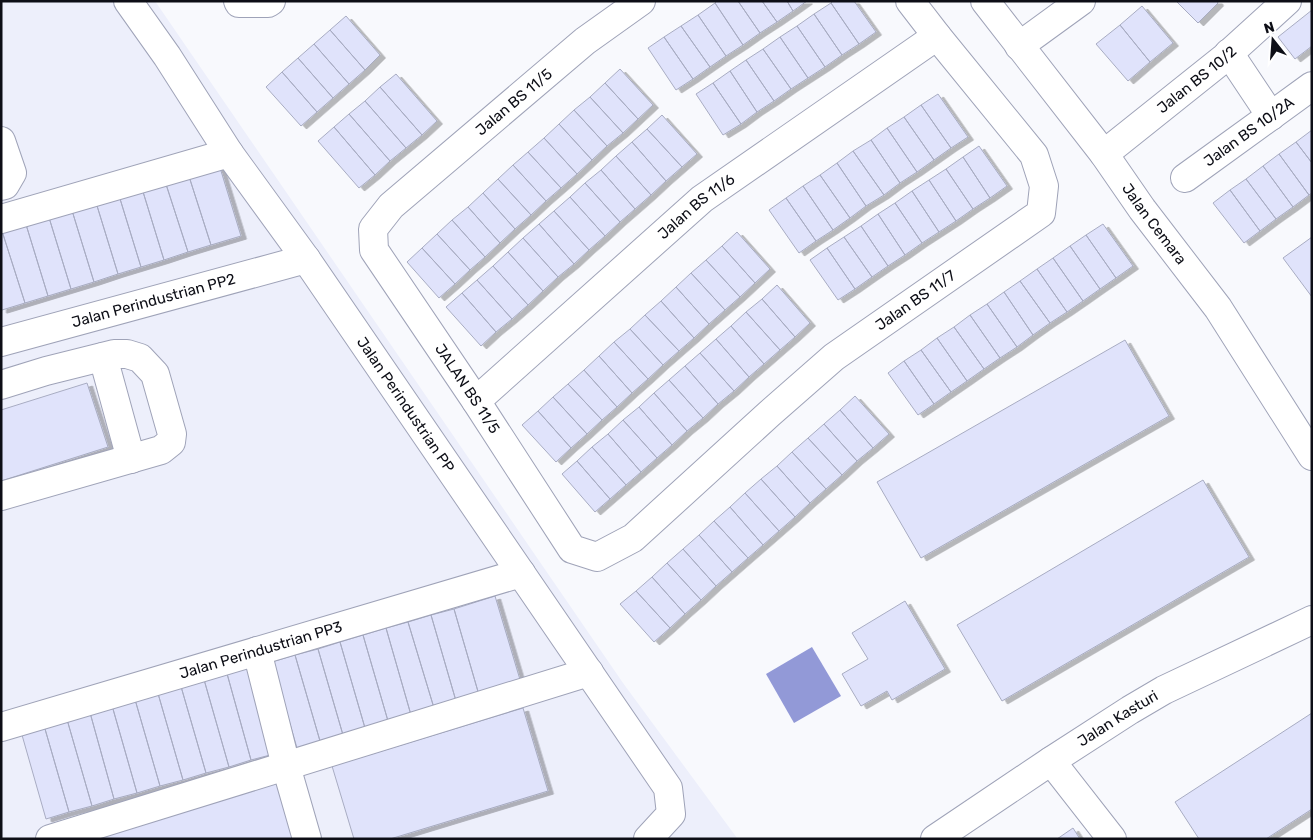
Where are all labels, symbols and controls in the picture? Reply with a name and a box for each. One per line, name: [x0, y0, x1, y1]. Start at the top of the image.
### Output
north arrow: [1248, 15, 1298, 65]
text: N: [1262, 18, 1277, 38]
street label: Jalan BS 10/2: [1153, 42, 1240, 117]
street label: Jalan BS 11/5: [472, 65, 556, 139]
street label: Jalan BS 10/2A: [1200, 93, 1298, 170]
street label: Jalan BS 11/6: [654, 170, 738, 243]
street label: Jalan Cemara: [1118, 180, 1190, 268]
street label: Jalan BS 11/7: [872, 266, 959, 334]
street label: Jalan Perindustrian PP2: [70, 270, 237, 331]
street label: Jalan Perindustrian PP: [353, 334, 458, 476]
street label: JALAN BS 11/5: [431, 340, 504, 437]
street label: Jalan Perindustrian PP3: [177, 617, 344, 683]
street label: Jalan Kasturi: [1074, 687, 1161, 750]

